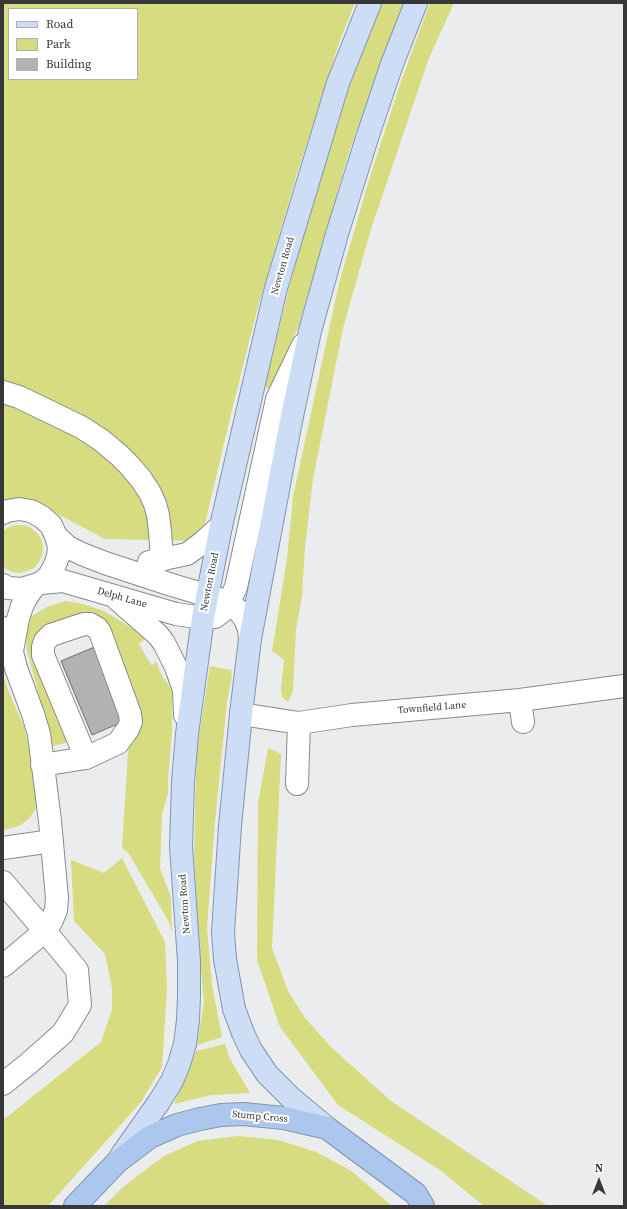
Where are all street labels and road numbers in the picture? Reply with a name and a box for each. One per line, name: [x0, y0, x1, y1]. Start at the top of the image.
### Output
street label: Newton Road: [269, 236, 297, 296]
street label: Newton Road: [198, 552, 222, 612]
street label: Delph Lane: [96, 585, 148, 611]
street label: Townfield Lane: [397, 699, 467, 717]
street label: Newton Road: [177, 874, 193, 934]
street label: Stump Cross: [232, 1109, 288, 1125]

